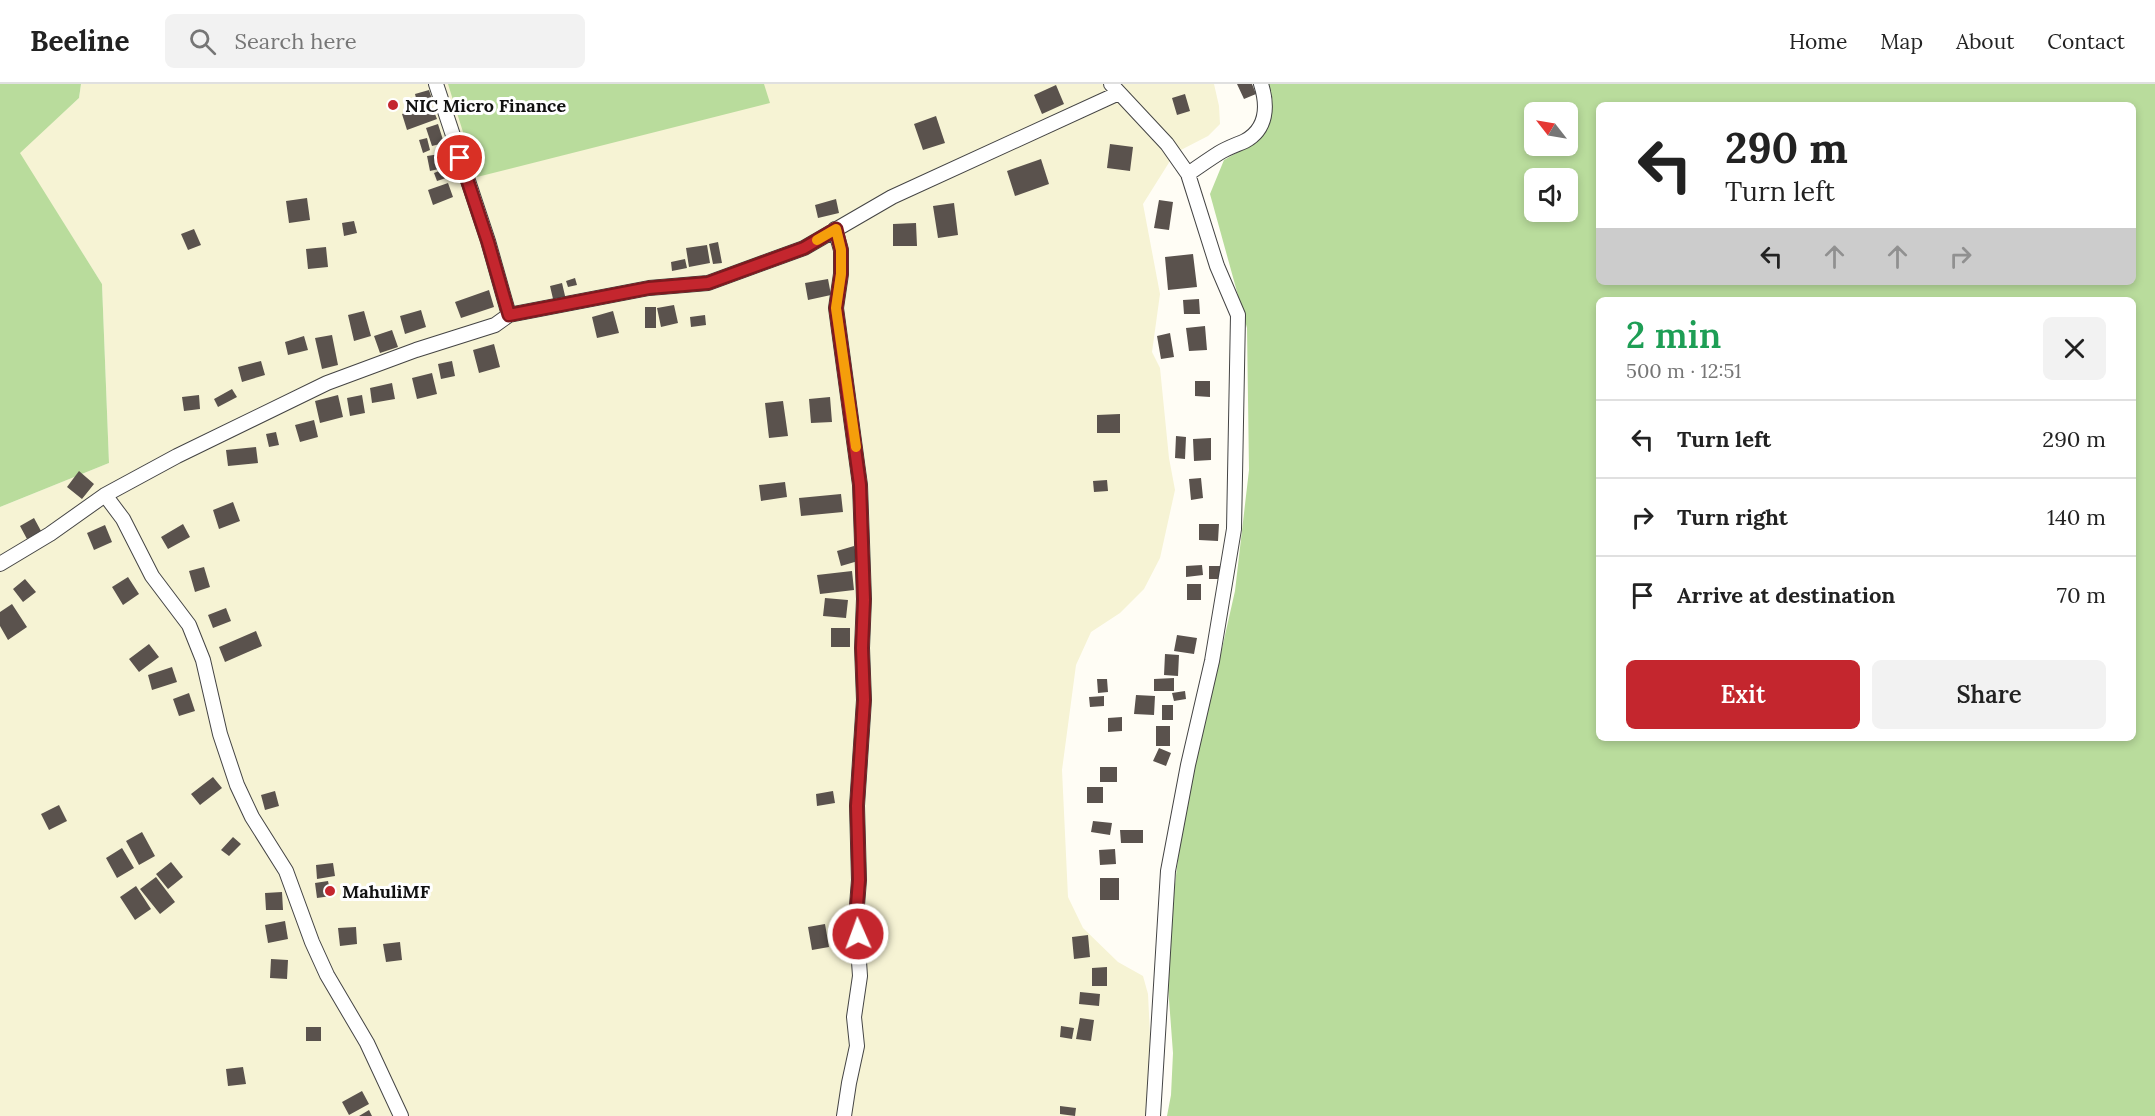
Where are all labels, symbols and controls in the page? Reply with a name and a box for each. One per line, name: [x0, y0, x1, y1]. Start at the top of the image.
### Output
search box: [165, 14, 585, 68]
text: Beeline: [30, 23, 129, 59]
icon: search: [186, 25, 219, 58]
text: Search here: [234, 27, 357, 55]
text: Home: [1789, 28, 1847, 55]
text: Map: [1880, 28, 1923, 55]
text: About: [1956, 28, 2014, 55]
text: Contact: [2047, 28, 2125, 55]
place label: NIC Micro Finance: [405, 94, 566, 117]
marker: NIC Micro Finance: [386, 98, 400, 112]
north arrow: [1524, 102, 1578, 156]
map controls: [1524, 102, 1578, 222]
text: 290 m: [1725, 121, 1848, 175]
icon: left: [1626, 126, 1704, 204]
pin: [434, 132, 485, 183]
icon: arrive: [443, 141, 476, 174]
button: sound: [1524, 168, 1578, 222]
text: Turn left: [1725, 174, 1835, 208]
icon: left: [1755, 240, 1788, 273]
icon: ahead: [1818, 240, 1851, 273]
icon: ahead: [1881, 240, 1914, 273]
icon: right: [1944, 240, 1977, 273]
text: 2 min: [1626, 312, 1721, 358]
button: close: [2043, 317, 2106, 380]
text: 500 m · 12:51: [1626, 358, 1742, 383]
icon: left: [1626, 423, 1659, 456]
text: Turn left: [1677, 425, 1771, 453]
text: 290 m: [2042, 425, 2106, 453]
icon: right: [1626, 501, 1659, 534]
text: Turn right: [1677, 503, 1788, 531]
text: 140 m: [2047, 503, 2106, 531]
icon: arrive: [1626, 579, 1659, 612]
text: Arrive at destination: [1677, 581, 1895, 609]
text: 70 m: [2057, 581, 2106, 609]
button: Exit: [1626, 660, 1860, 729]
button: Share: [1872, 660, 2106, 729]
place label: MahuliMF: [342, 880, 431, 903]
marker: MahuliMF: [323, 884, 337, 898]
position arrow: [826, 902, 890, 966]

